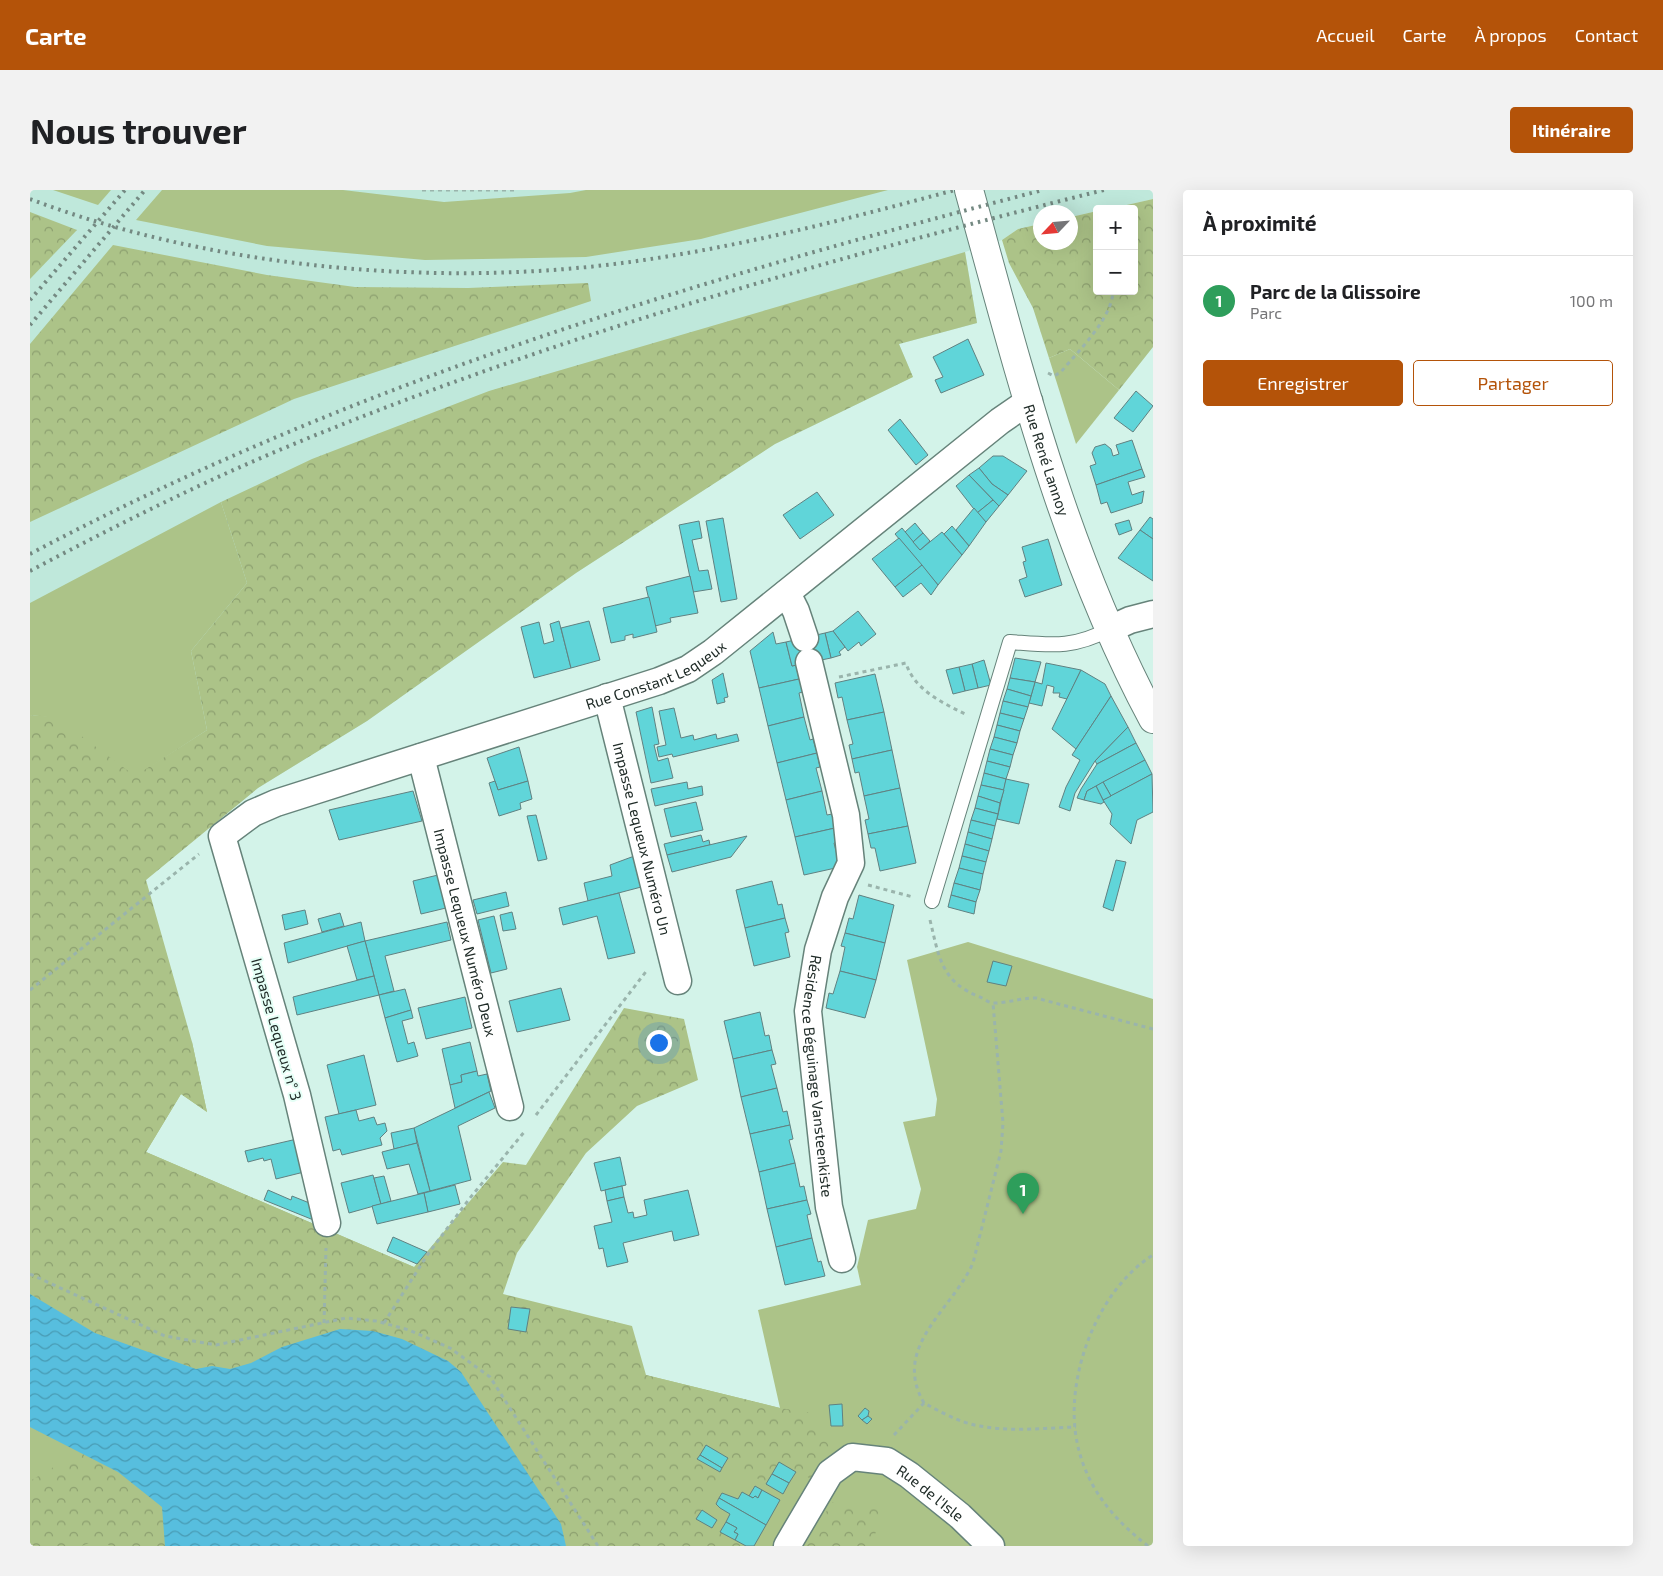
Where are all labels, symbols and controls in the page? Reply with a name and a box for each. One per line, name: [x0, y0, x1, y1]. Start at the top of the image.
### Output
text: Carte: [25, 21, 86, 50]
text: Accueil: [1316, 24, 1375, 46]
text: Carte: [1403, 24, 1446, 46]
text: À propos: [1474, 24, 1547, 46]
text: Contact: [1575, 24, 1638, 46]
button: Itinéraire: [1510, 107, 1633, 153]
text: Nous trouver: [30, 109, 247, 151]
north arrow: [1033, 205, 1078, 250]
map controls: [1093, 205, 1138, 295]
button: +: [1093, 205, 1138, 250]
text: À proximité: [1203, 210, 1317, 235]
button: −: [1093, 250, 1138, 295]
text: Parc de la Glissoire: [1250, 280, 1421, 303]
text: 1: [1216, 291, 1222, 310]
text: 100 m: [1570, 291, 1613, 310]
text: Parc: [1250, 303, 1282, 322]
button: Enregistrer: [1203, 360, 1403, 406]
button: Partager: [1413, 360, 1613, 406]
street label: Rue René Lannoy: [1020, 402, 1073, 518]
street label: Rue Constant Lequeux: [583, 636, 729, 713]
street label: Impasse Lequeux Numéro Un: [610, 740, 675, 937]
street label: Impasse Lequeux Numéro Deux: [431, 826, 501, 1038]
street label: Résidence Béguinage Vansteenkiste: [799, 954, 837, 1198]
street label: Impasse Lequeux n° 3: [248, 956, 306, 1102]
your location: [646, 1030, 672, 1056]
pin: 1: [1007, 1173, 1039, 1214]
street label: Rue de l'Isle: [894, 1461, 968, 1525]

